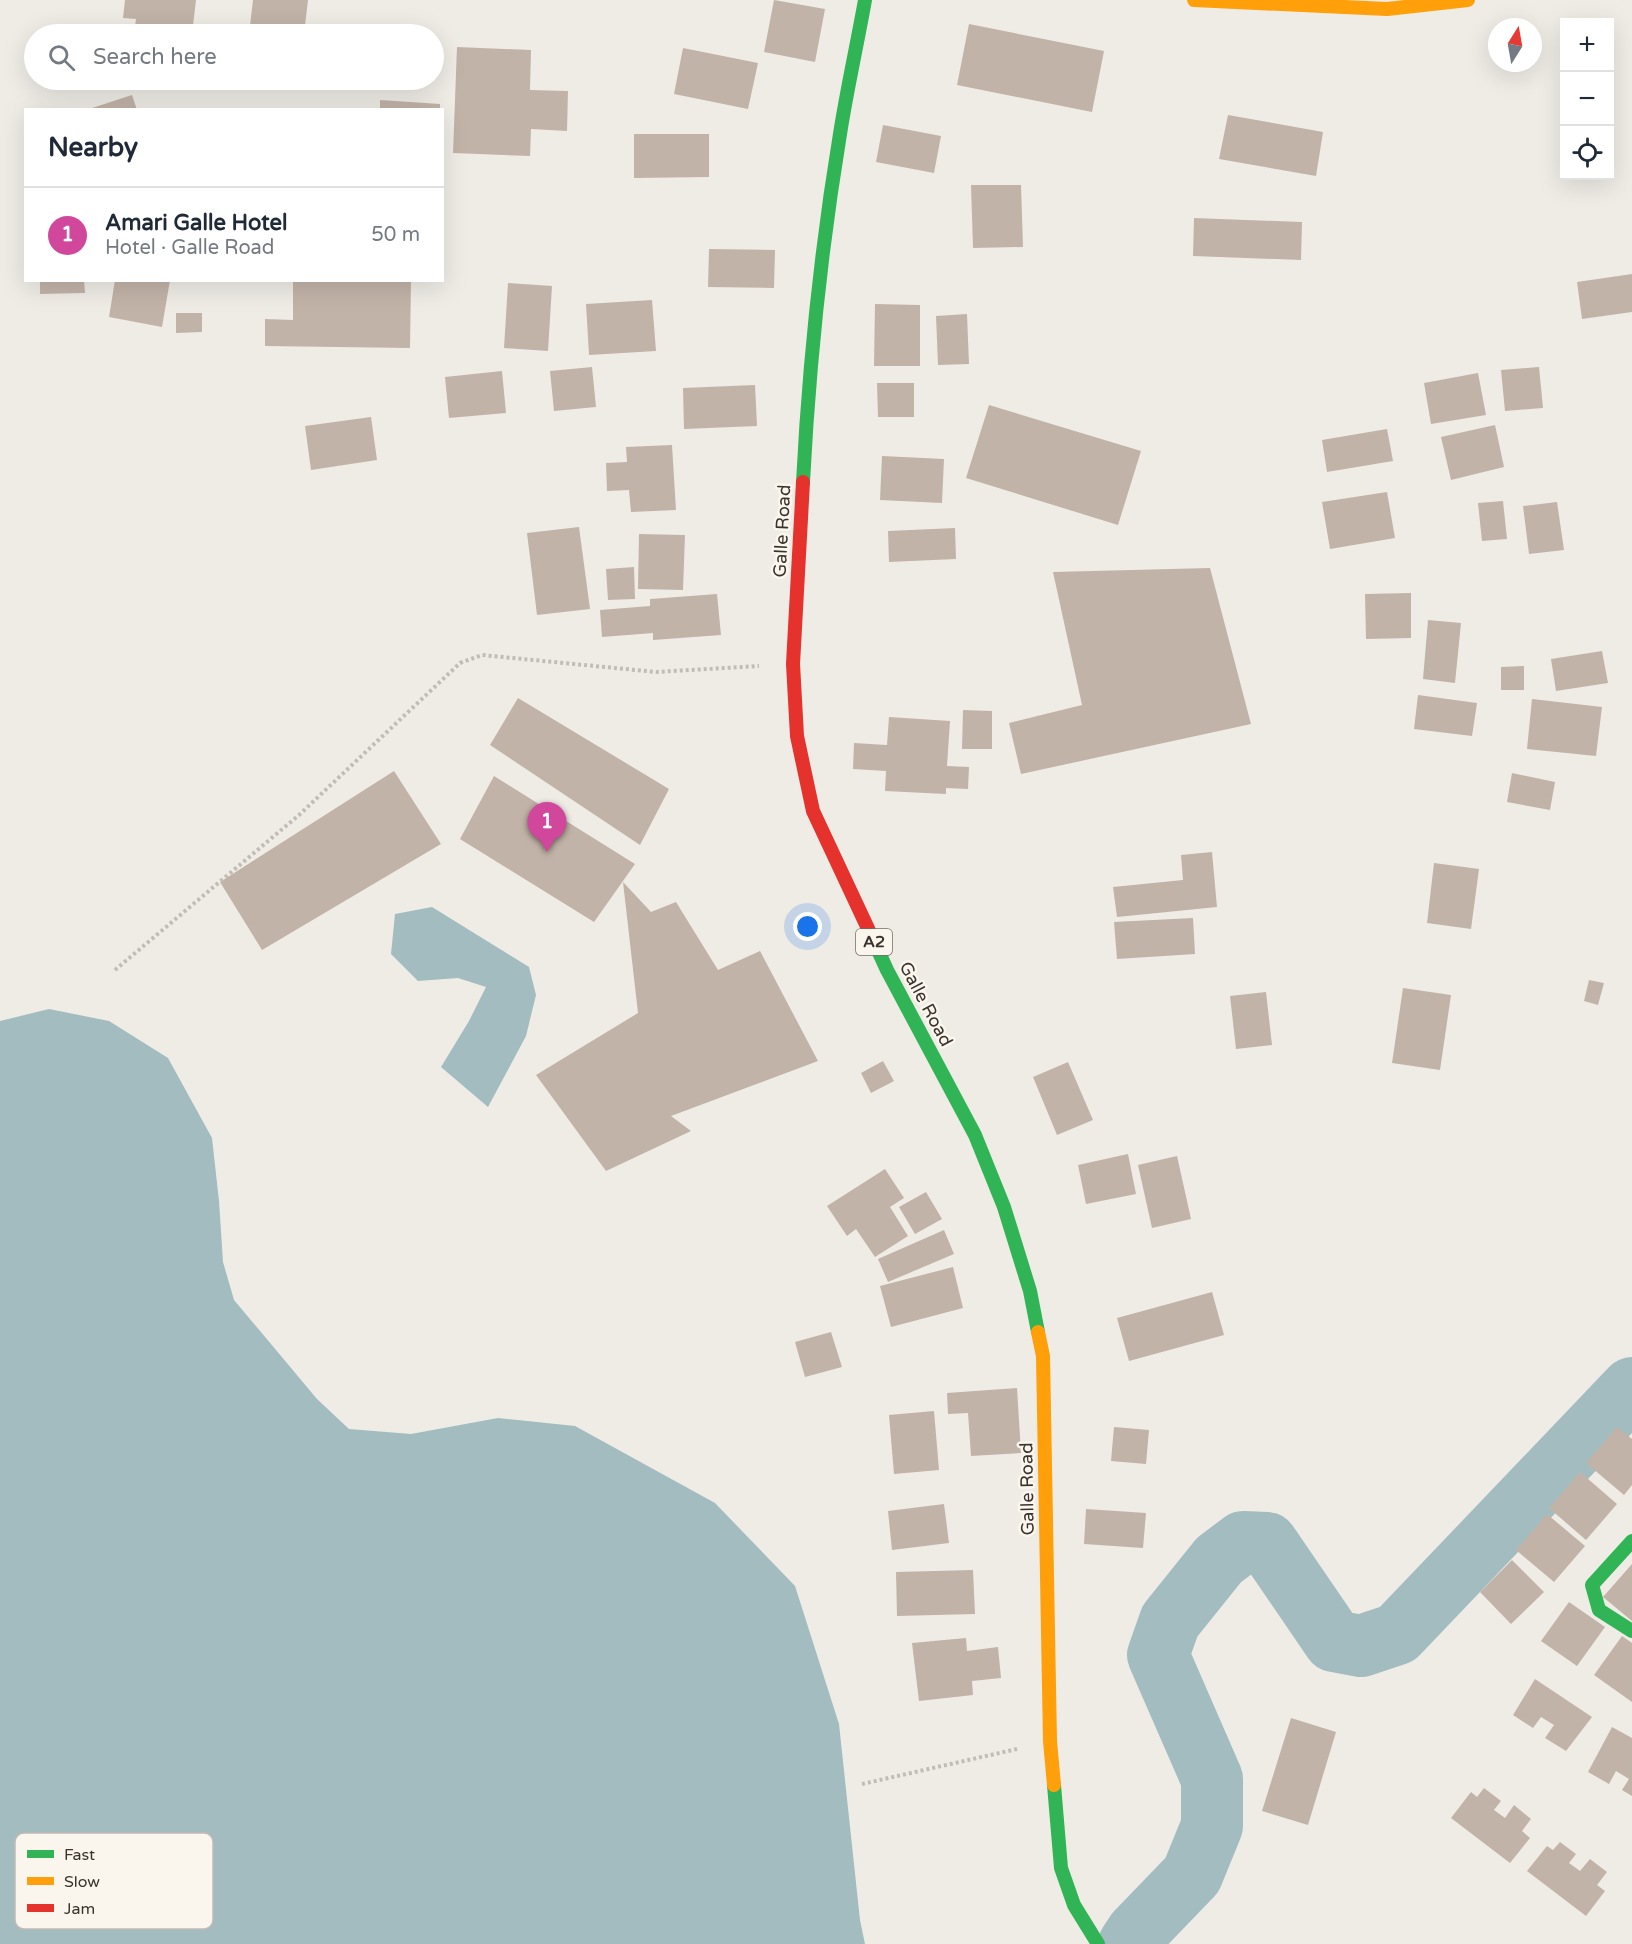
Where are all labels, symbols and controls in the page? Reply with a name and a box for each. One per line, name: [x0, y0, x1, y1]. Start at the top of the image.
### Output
north arrow: [1488, 18, 1542, 72]
map controls: [1560, 18, 1614, 180]
button: +: [1560, 18, 1614, 72]
search box: [24, 24, 444, 90]
icon: search: [45, 41, 78, 74]
text: Search here: [93, 44, 217, 70]
button: −: [1560, 72, 1614, 126]
button: locate: [1560, 126, 1614, 180]
text: Nearby: [48, 132, 138, 163]
text: Amari Galle Hotel: [105, 210, 287, 236]
text: 1: [61, 223, 74, 247]
text: 50 m: [371, 223, 420, 247]
text: Hotel · Galle Road: [105, 236, 274, 260]
street label: Galle Road: [769, 484, 795, 578]
pin: 1: [528, 802, 566, 852]
your location: [793, 912, 822, 941]
road number: A2: [856, 929, 892, 955]
street label: Galle Road: [895, 958, 957, 1050]
street label: Galle Road: [1015, 1442, 1039, 1536]
legend: [15, 1833, 213, 1929]
text: Fast: [64, 1845, 95, 1865]
text: Slow: [64, 1872, 100, 1892]
text: Jam: [64, 1899, 95, 1919]

